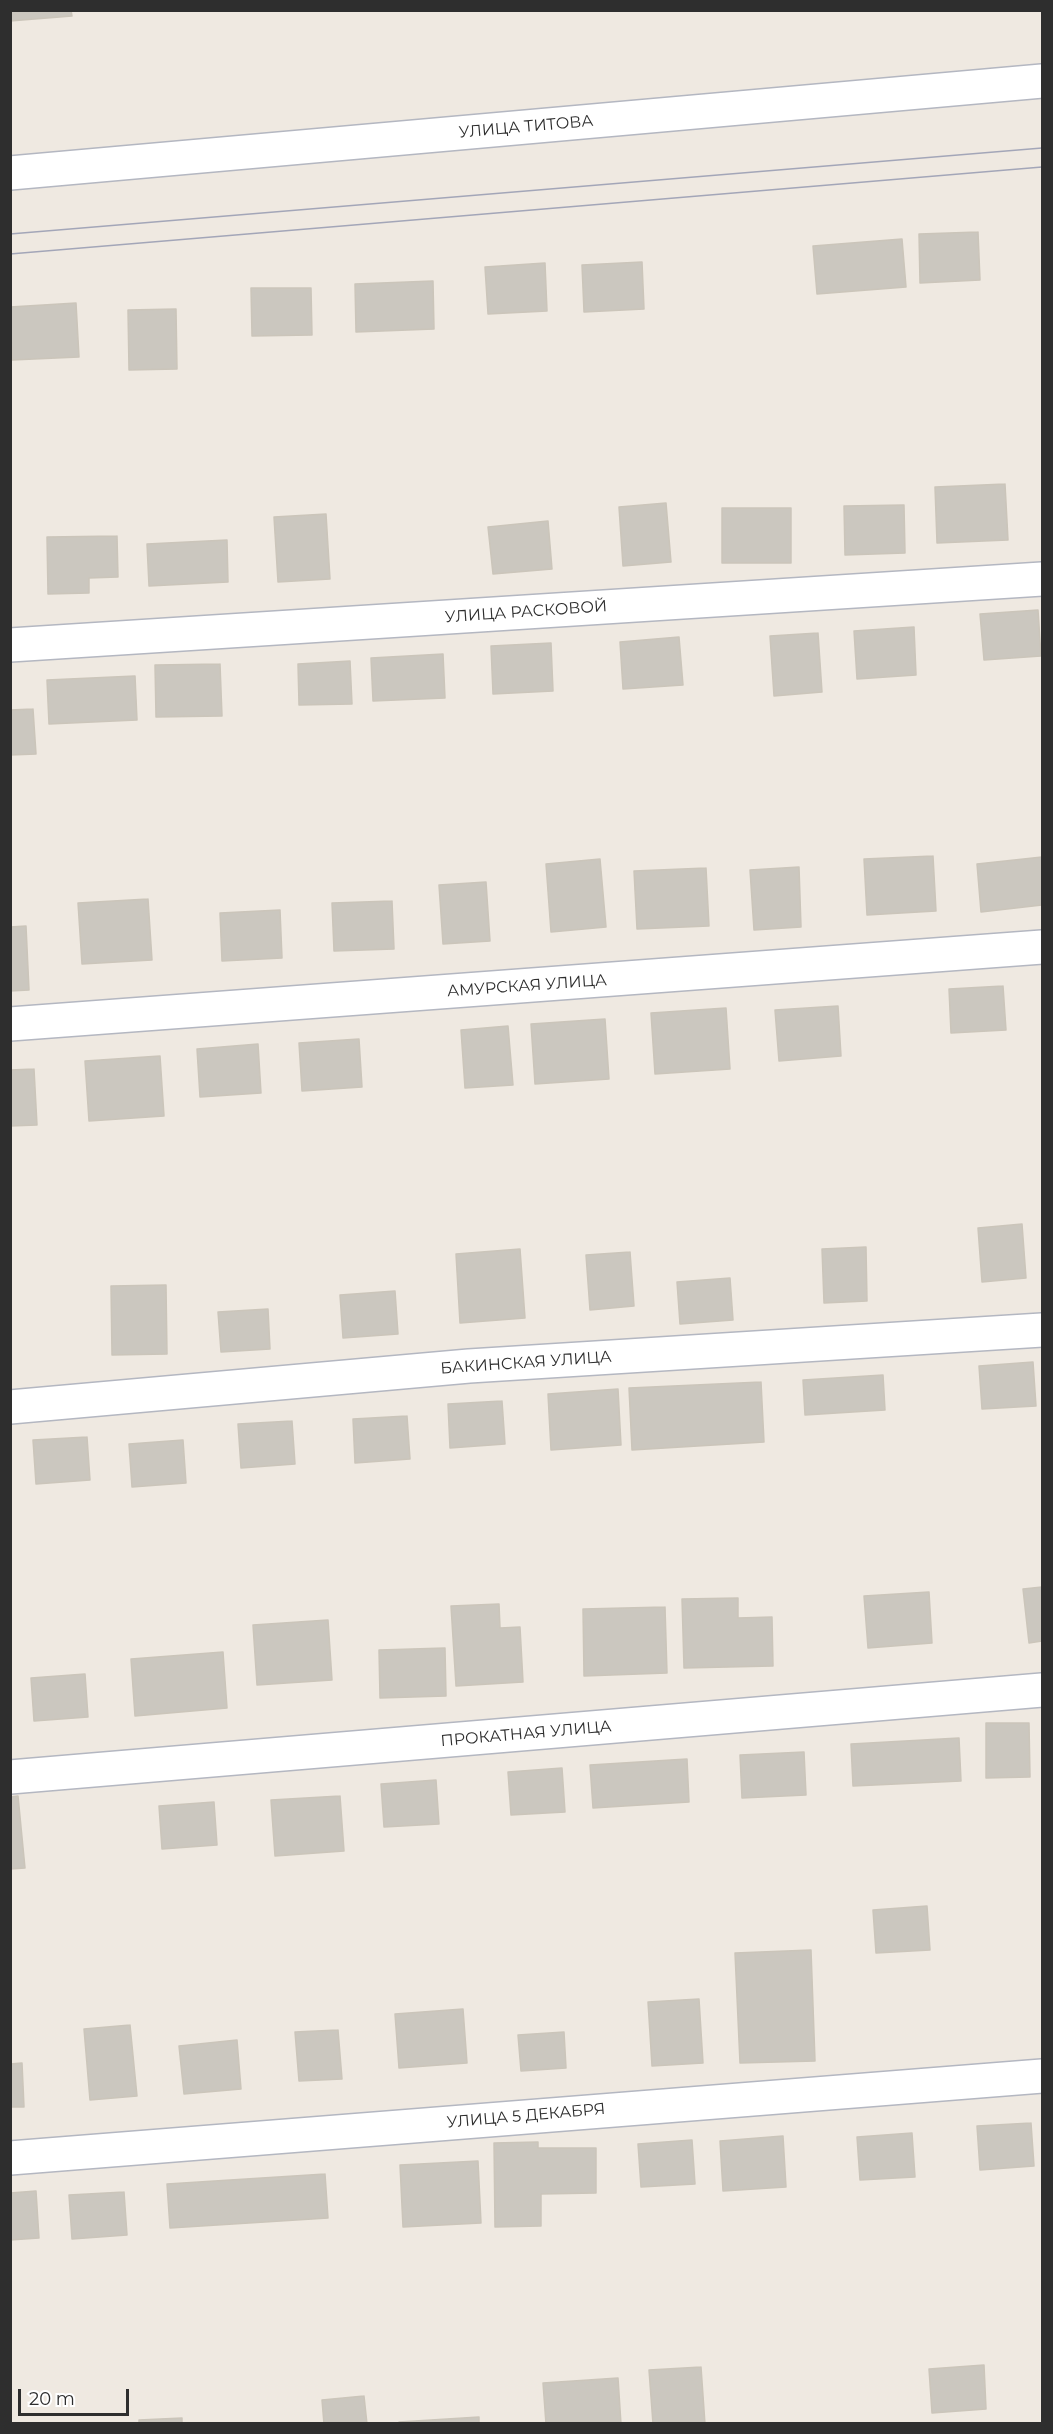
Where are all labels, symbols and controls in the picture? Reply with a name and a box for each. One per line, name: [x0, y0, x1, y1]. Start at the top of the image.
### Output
street label: УЛИЦА ТИТОВА: [458, 112, 594, 142]
street label: УЛИЦА РАСКОВОЙ: [444, 597, 608, 627]
street label: АМУРСКАЯ УЛИЦА: [447, 971, 607, 1001]
street label: БАКИНСКАЯ УЛИЦА: [440, 1347, 612, 1379]
street label: ПРОКАТНАЯ УЛИЦА: [440, 1717, 612, 1751]
street label: УЛИЦА 5 ДЕКАБРЯ: [446, 2100, 606, 2132]
scale bar: [21, 2377, 132, 2415]
text: 20 m: [29, 2388, 75, 2410]

